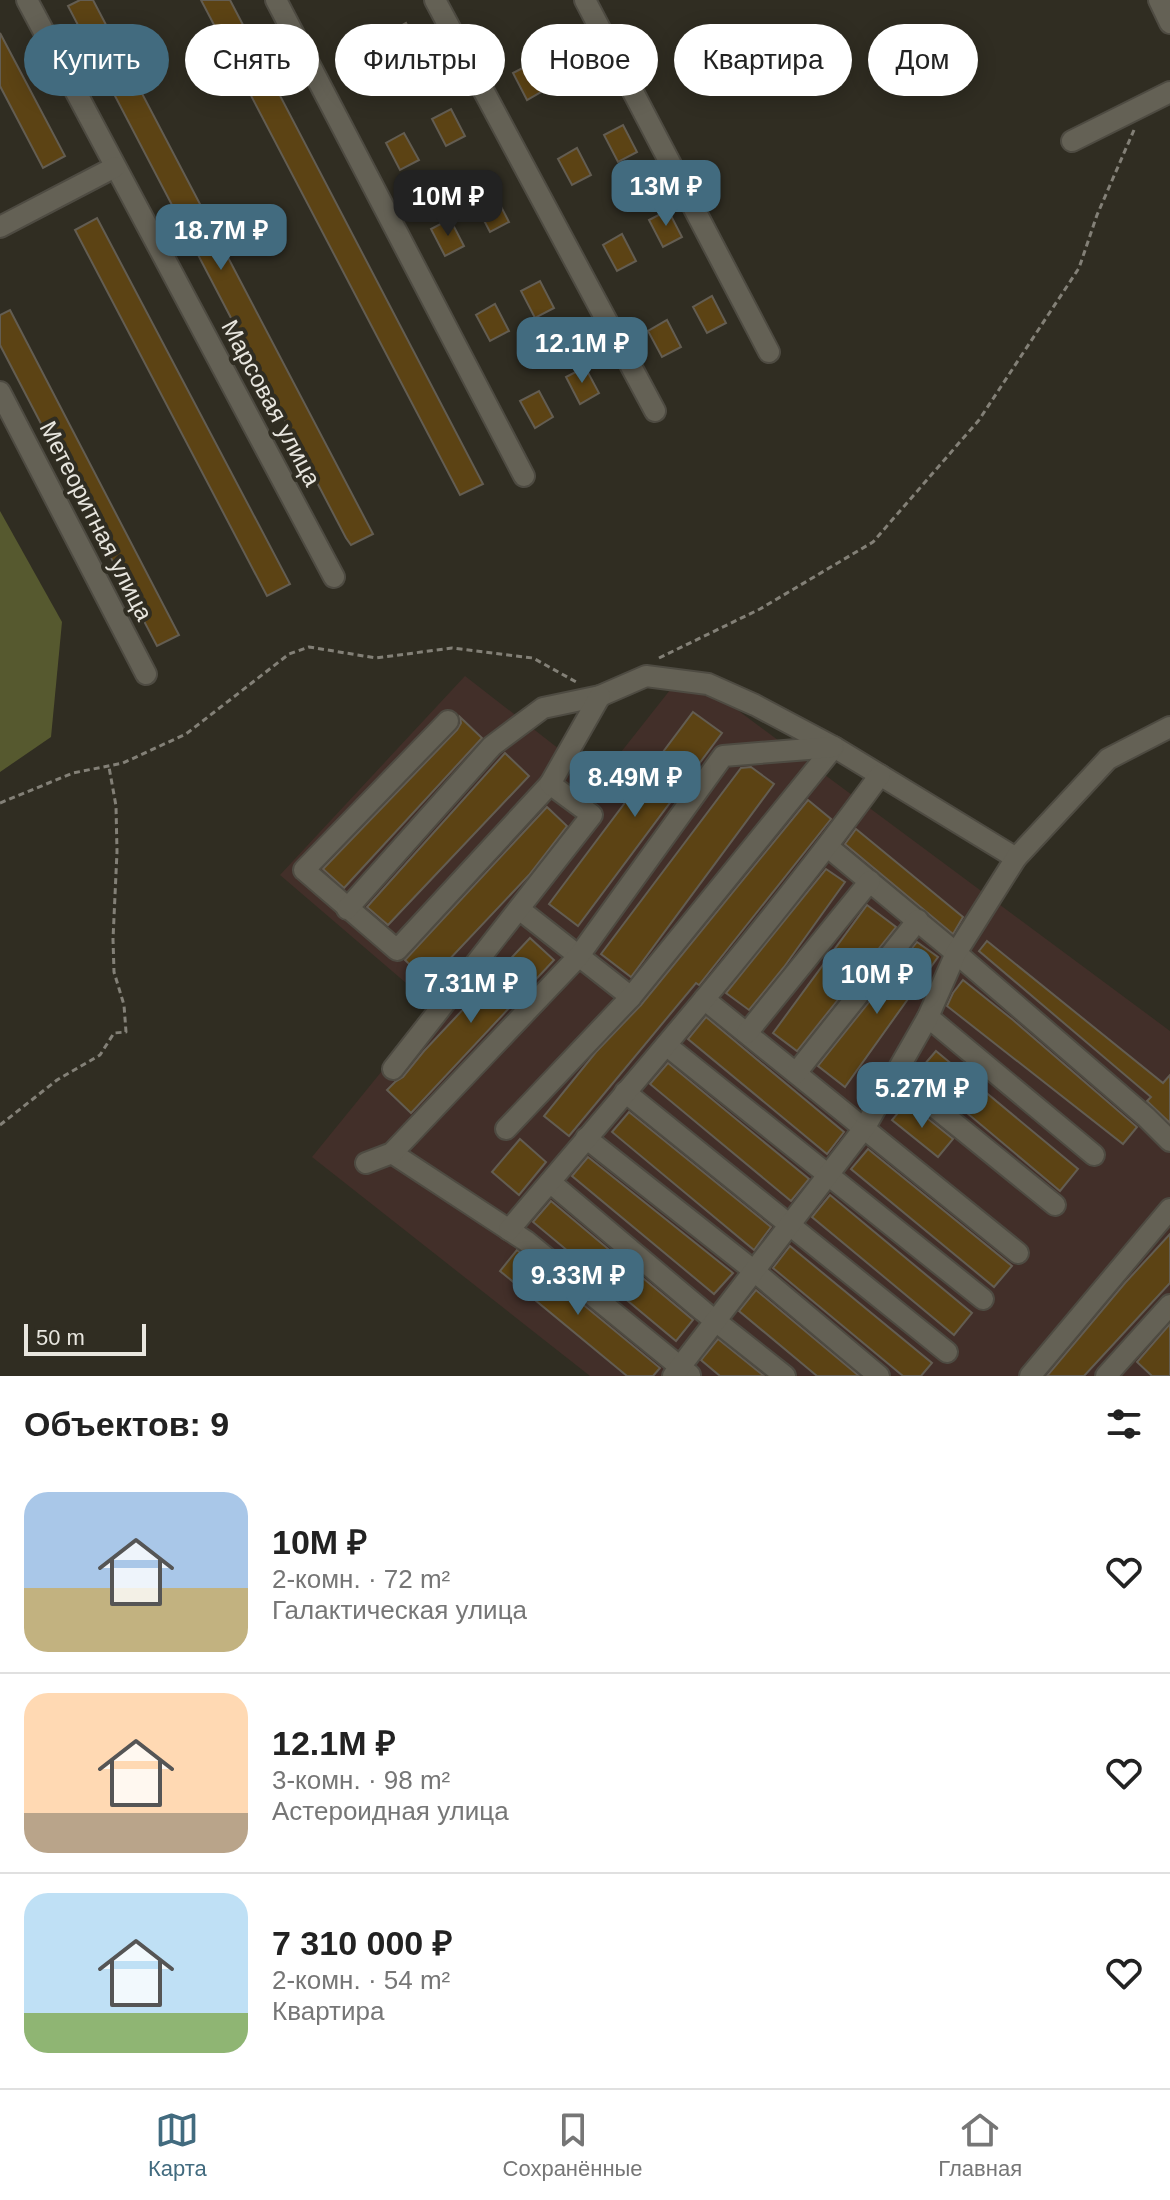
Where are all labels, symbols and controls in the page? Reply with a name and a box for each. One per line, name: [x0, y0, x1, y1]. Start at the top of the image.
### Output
chip: Купить: [24, 24, 169, 96]
chip: Снять: [185, 24, 319, 96]
chip: Фильтры: [335, 24, 505, 96]
chip: Новое: [521, 24, 658, 96]
chip: Квартира: [674, 24, 852, 96]
chip: Дом: [868, 24, 978, 96]
pin: 13M ₽: [610, 160, 722, 228]
pin: 10M ₽: [392, 170, 504, 238]
text: 13M ₽: [630, 171, 702, 201]
text: 10M ₽: [412, 181, 484, 211]
pin: 18.7M ₽: [147, 204, 295, 272]
text: 18.7M ₽: [174, 215, 268, 245]
street label: Марсовая улица: [216, 315, 327, 491]
pin: 12.1M ₽: [508, 317, 656, 385]
text: 12.1M ₽: [535, 328, 629, 358]
street label: Метеоритная улица: [34, 417, 159, 626]
pin: 8.49M ₽: [561, 751, 709, 819]
text: 8.49M ₽: [588, 762, 682, 792]
pin: 10M ₽: [821, 948, 933, 1016]
pin: 7.31M ₽: [397, 957, 545, 1025]
text: 10M ₽: [841, 959, 913, 989]
text: 7.31M ₽: [424, 968, 518, 998]
pin: 5.27M ₽: [848, 1062, 996, 1130]
text: 5.27M ₽: [875, 1073, 969, 1103]
pin: 9.33M ₽: [504, 1249, 652, 1317]
text: 9.33M ₽: [531, 1260, 625, 1290]
scale bar: [24, 1320, 146, 1356]
text: 50 m: [36, 1325, 85, 1350]
icon: filters: [1102, 1402, 1146, 1446]
text: Объектов: 9: [24, 1405, 229, 1443]
text: 10M ₽: [272, 1523, 367, 1561]
icon: home: [88, 1524, 184, 1620]
icon: heart: [1102, 1550, 1146, 1594]
text: 2-комн. · 72 m²: [272, 1564, 450, 1594]
text: Галактическая улица: [272, 1595, 527, 1625]
text: 12.1M ₽: [272, 1724, 396, 1762]
icon: home: [88, 1725, 184, 1821]
icon: heart: [1102, 1751, 1146, 1795]
text: 3-комн. · 98 m²: [272, 1765, 450, 1795]
text: Астероидная улица: [272, 1796, 509, 1826]
text: 7 310 000 ₽: [272, 1924, 453, 1962]
icon: home: [88, 1925, 184, 2021]
icon: heart: [1102, 1951, 1146, 1995]
text: 2-комн. · 54 m²: [272, 1965, 450, 1995]
text: Квартира: [272, 1996, 384, 2026]
tab: Карта: [148, 2108, 207, 2182]
tab: Сохранённые: [503, 2108, 643, 2182]
tab: Главная: [938, 2108, 1022, 2182]

